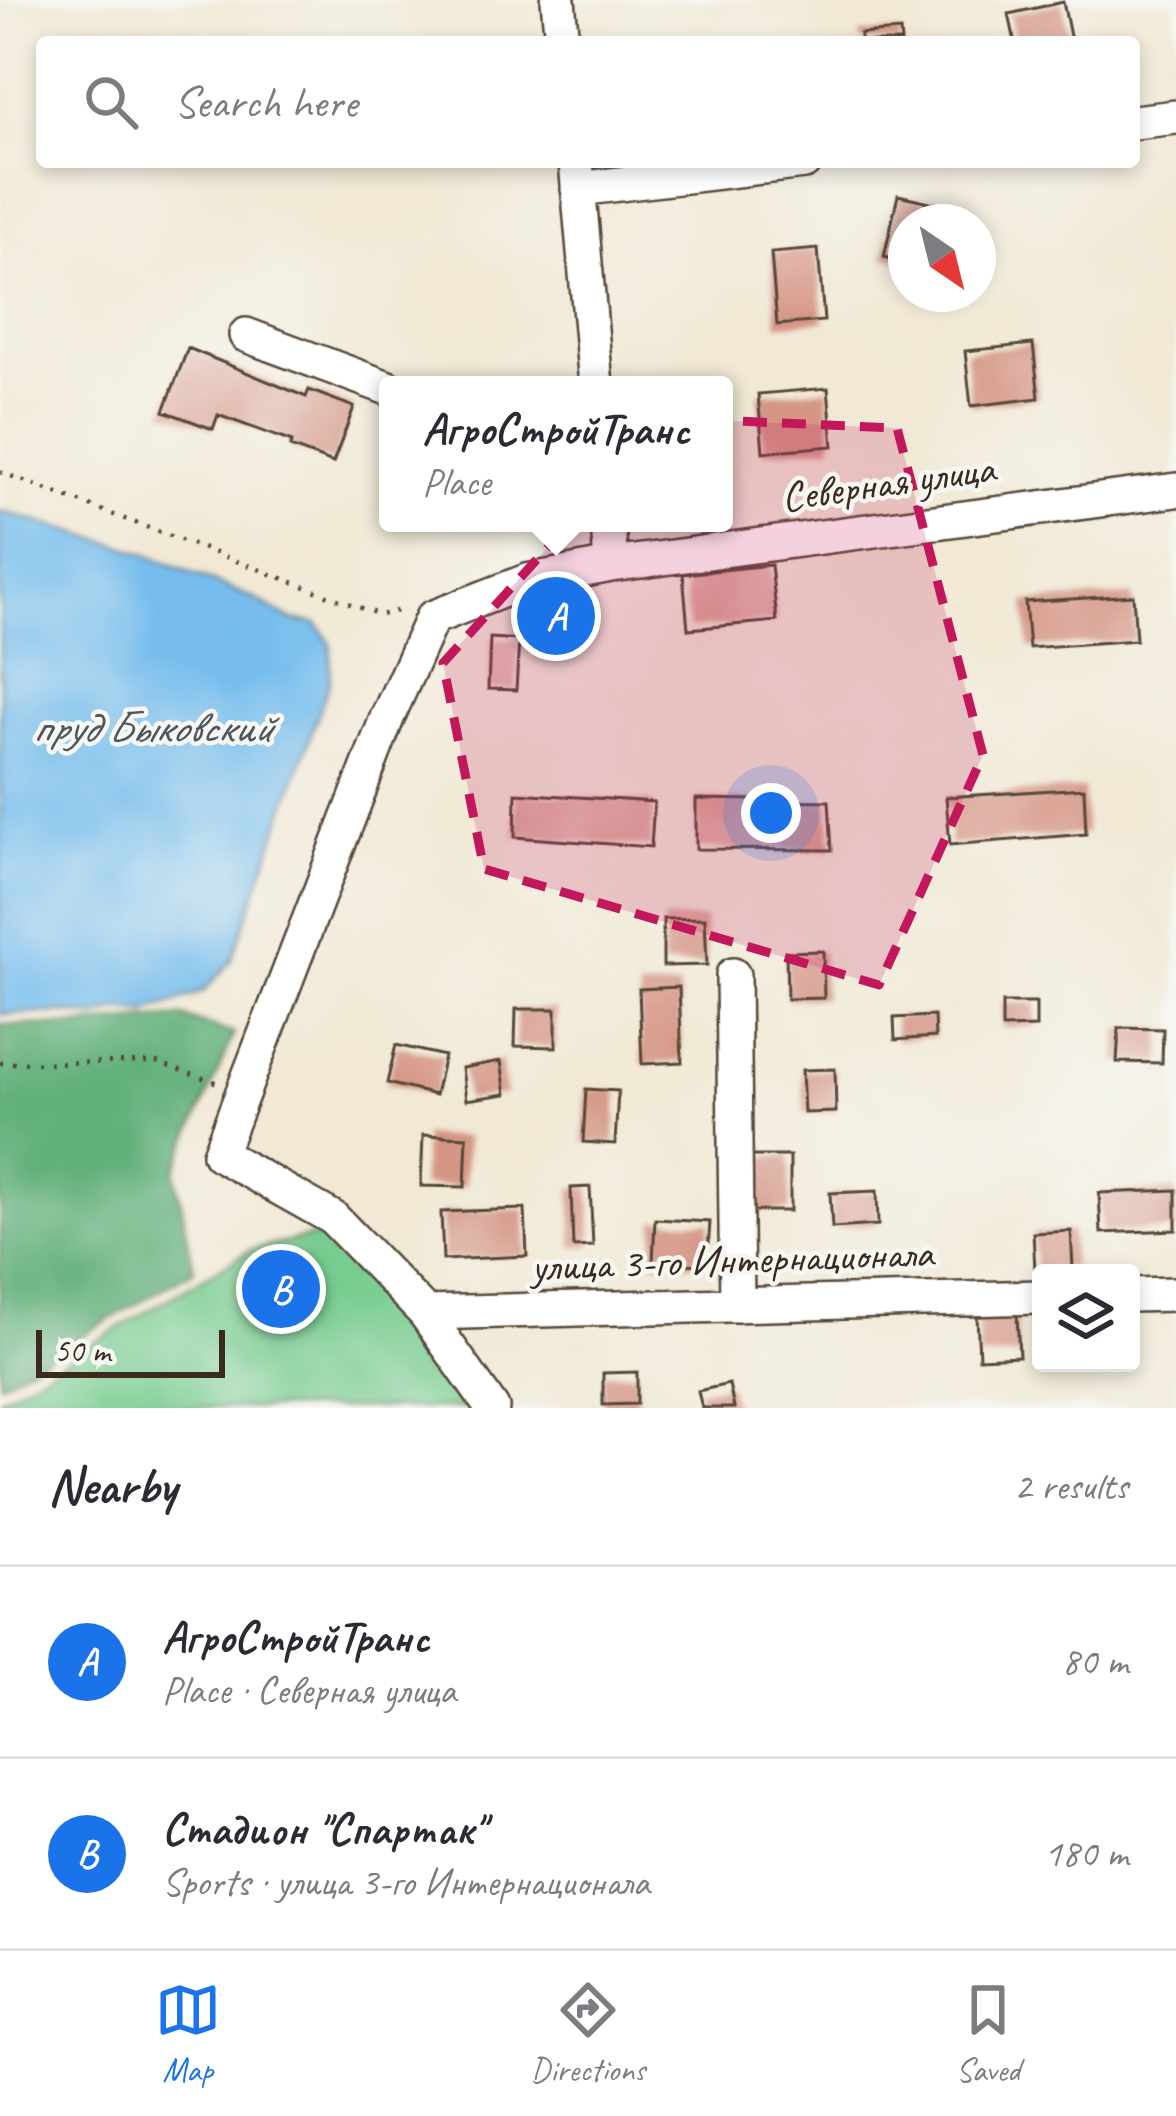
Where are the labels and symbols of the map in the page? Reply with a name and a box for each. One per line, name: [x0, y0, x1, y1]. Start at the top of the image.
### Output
north arrow: [888, 204, 996, 312]
street label: Северная улица: [778, 441, 1001, 524]
pin: A: [517, 571, 595, 661]
water label: пруд Быковский: [32, 699, 280, 756]
your location: [741, 783, 801, 843]
street label: улица 3-го Интернационала: [527, 1226, 937, 1294]
pin: B: [242, 1244, 320, 1334]
scale bar: [36, 1324, 225, 1377]

